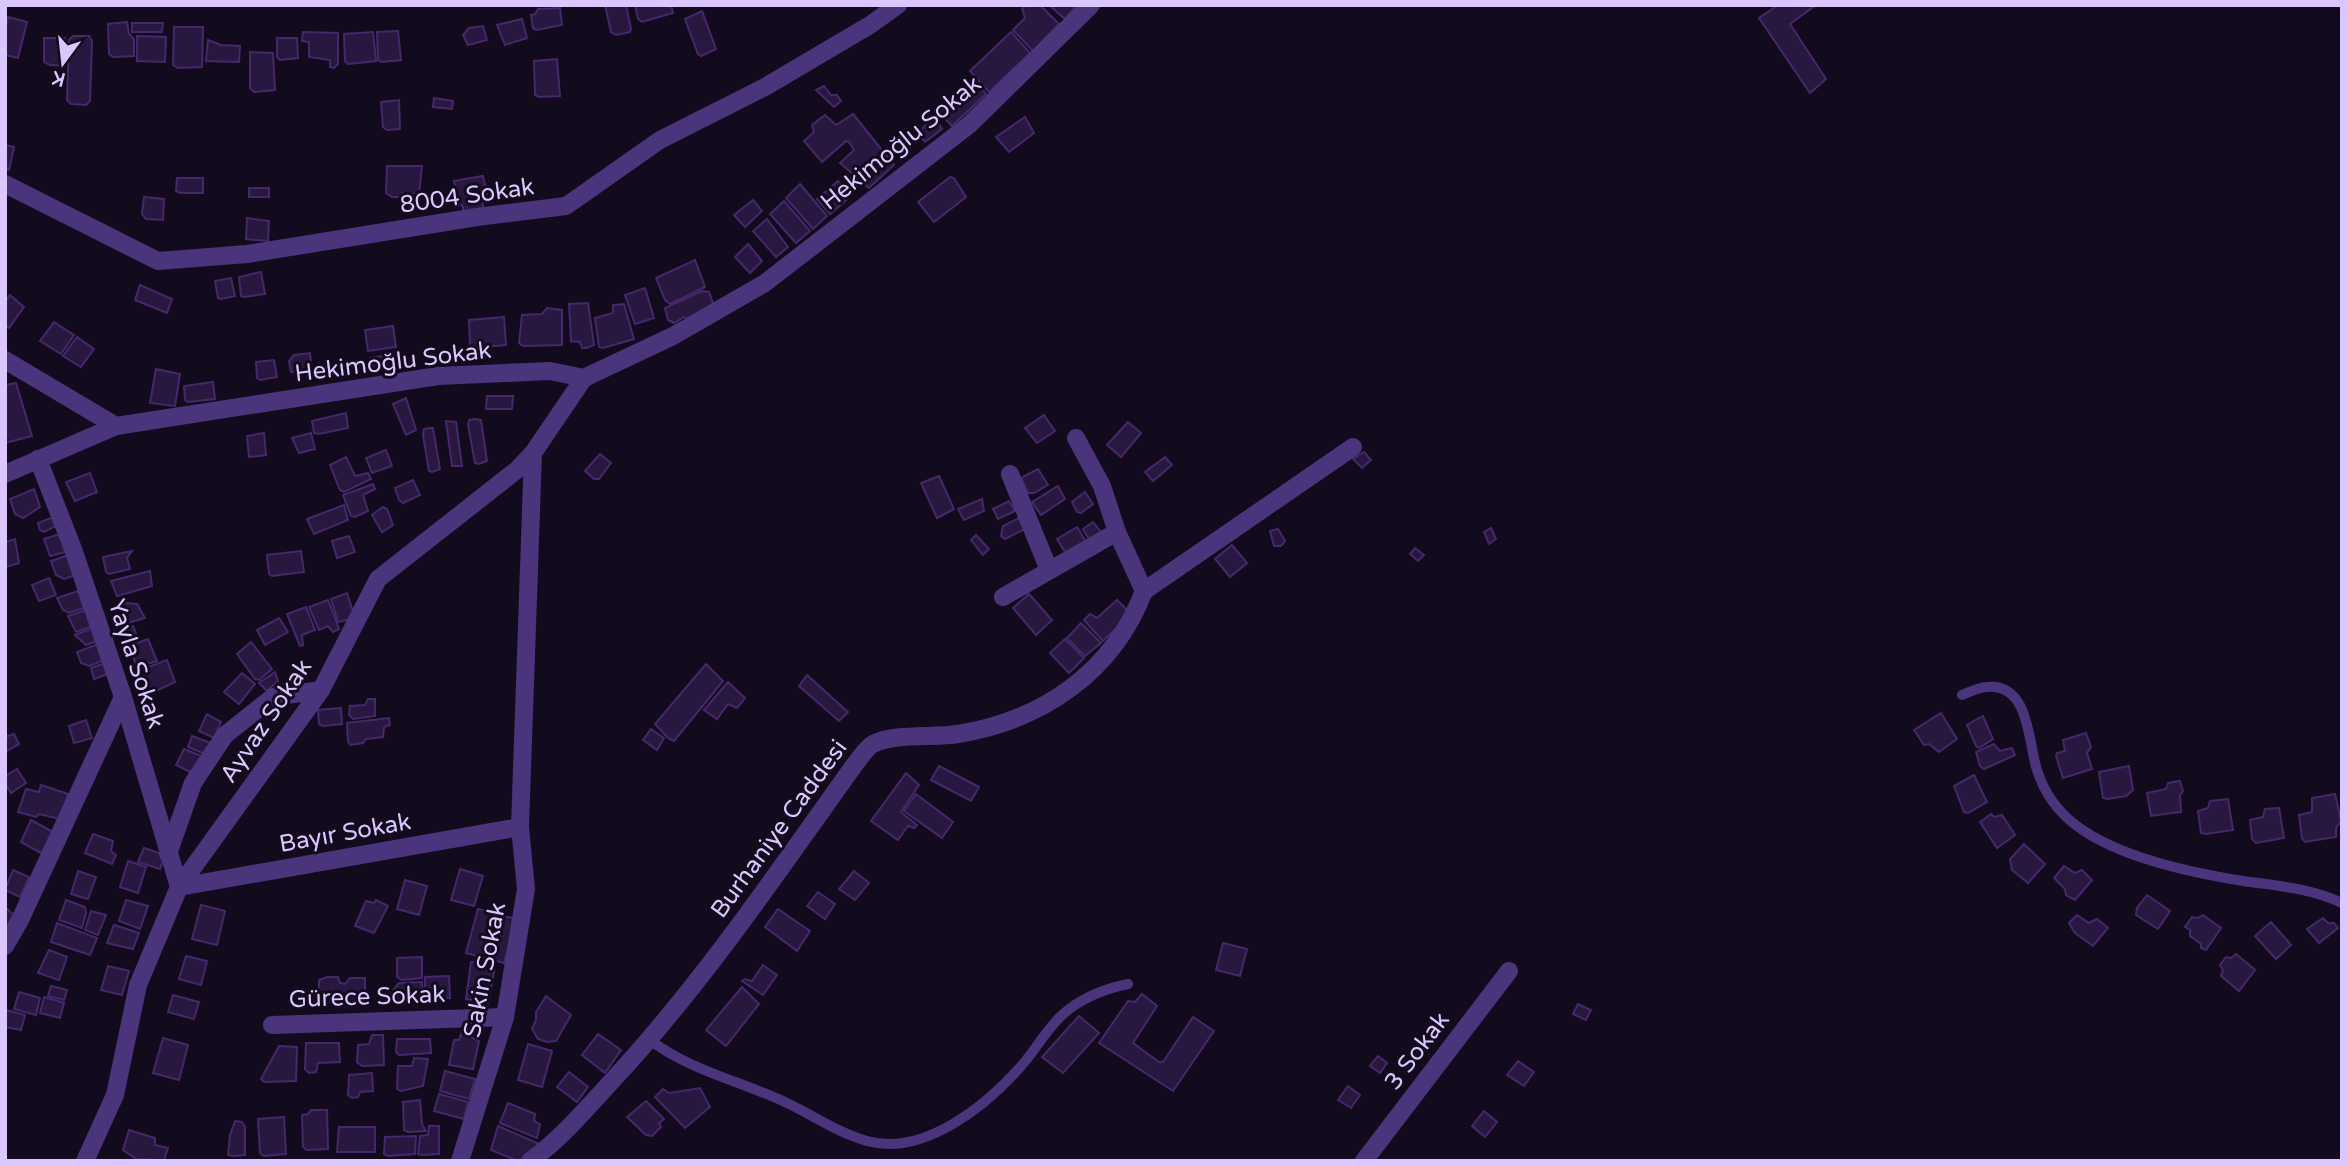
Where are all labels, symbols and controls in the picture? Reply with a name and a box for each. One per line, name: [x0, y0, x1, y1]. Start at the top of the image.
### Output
north arrow: [28, 28, 98, 98]
text: K: [50, 66, 68, 91]
street label: Hekimoğlu Sokak: [815, 69, 987, 217]
street label: 8004 Sokak: [398, 172, 536, 220]
street label: Hekimoğlu Sokak: [293, 336, 493, 388]
street label: Yayla Sokak: [101, 596, 171, 732]
street label: Ayvaz Sokak: [214, 654, 318, 788]
street label: Burhaniye Caddesi: [705, 734, 853, 924]
street label: Bayır Sokak: [277, 807, 413, 859]
street label: Sakin Sokak: [458, 900, 512, 1040]
street label: Gürece Sokak: [288, 980, 446, 1014]
street label: 3 Sokak: [1378, 1006, 1456, 1096]

